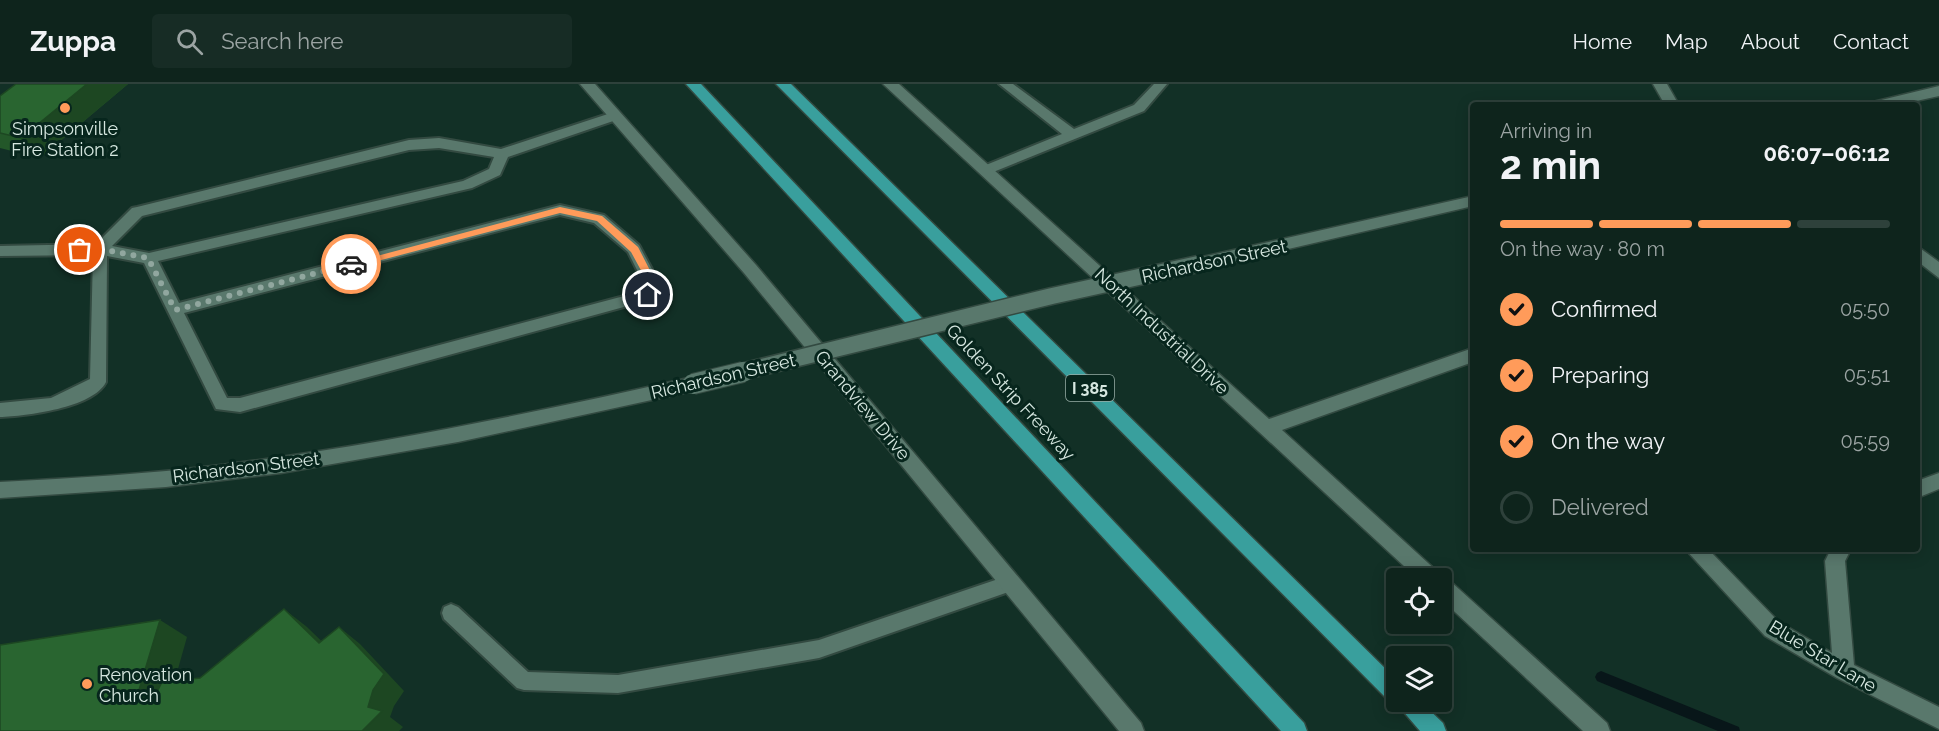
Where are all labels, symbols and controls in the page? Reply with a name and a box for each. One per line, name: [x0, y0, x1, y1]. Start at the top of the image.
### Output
search box: [152, 14, 572, 68]
text: Zuppa: [30, 25, 116, 58]
icon: search: [173, 25, 206, 58]
text: Search here: [221, 28, 343, 54]
text: Home: [1573, 29, 1632, 54]
text: Map: [1665, 29, 1708, 54]
text: About: [1741, 29, 1800, 54]
text: Contact: [1833, 29, 1909, 54]
marker: Simpsonville Fire Station 2: [58, 101, 72, 115]
place label: Simpsonville Fire Station 2: [11, 118, 119, 160]
text: Arriving in: [1500, 119, 1592, 143]
text: 06:07–06:12: [1763, 140, 1890, 166]
text: 2 min: [1500, 142, 1601, 188]
pin: [54, 224, 105, 275]
icon: bag: [63, 233, 96, 266]
courier: [321, 234, 381, 294]
street label: Richardson Street: [1140, 235, 1288, 287]
text: On the way · 80 m: [1500, 237, 1665, 261]
icon: car: [335, 248, 368, 281]
street label: North Industrial Drive: [1091, 264, 1234, 399]
pin: [622, 269, 673, 320]
icon: home: [631, 278, 664, 311]
icon: check: [1500, 293, 1533, 326]
text: Confirmed: [1551, 296, 1658, 322]
text: 05:50: [1840, 297, 1890, 321]
street label: Golden Strip Freeway: [942, 320, 1080, 465]
street label: Grandview Drive: [811, 346, 915, 464]
street label: Richardson Street: [649, 349, 797, 403]
icon: check: [1500, 359, 1533, 392]
text: Preparing: [1551, 362, 1649, 388]
text: 05:51: [1844, 363, 1890, 387]
road number: I 385: [1066, 375, 1114, 401]
icon: check: [1500, 425, 1533, 458]
text: On the way: [1551, 428, 1665, 454]
text: 05:59: [1840, 429, 1890, 453]
street label: Richardson Street: [172, 448, 320, 486]
text: Delivered: [1551, 494, 1649, 520]
map controls: [1386, 568, 1452, 712]
button: locate: [1386, 568, 1452, 634]
street label: Blue Star Lane: [1766, 616, 1881, 696]
button: layers: [1386, 646, 1452, 712]
place label: Renovation Church: [99, 664, 192, 706]
marker: Renovation Church: [80, 677, 94, 691]

